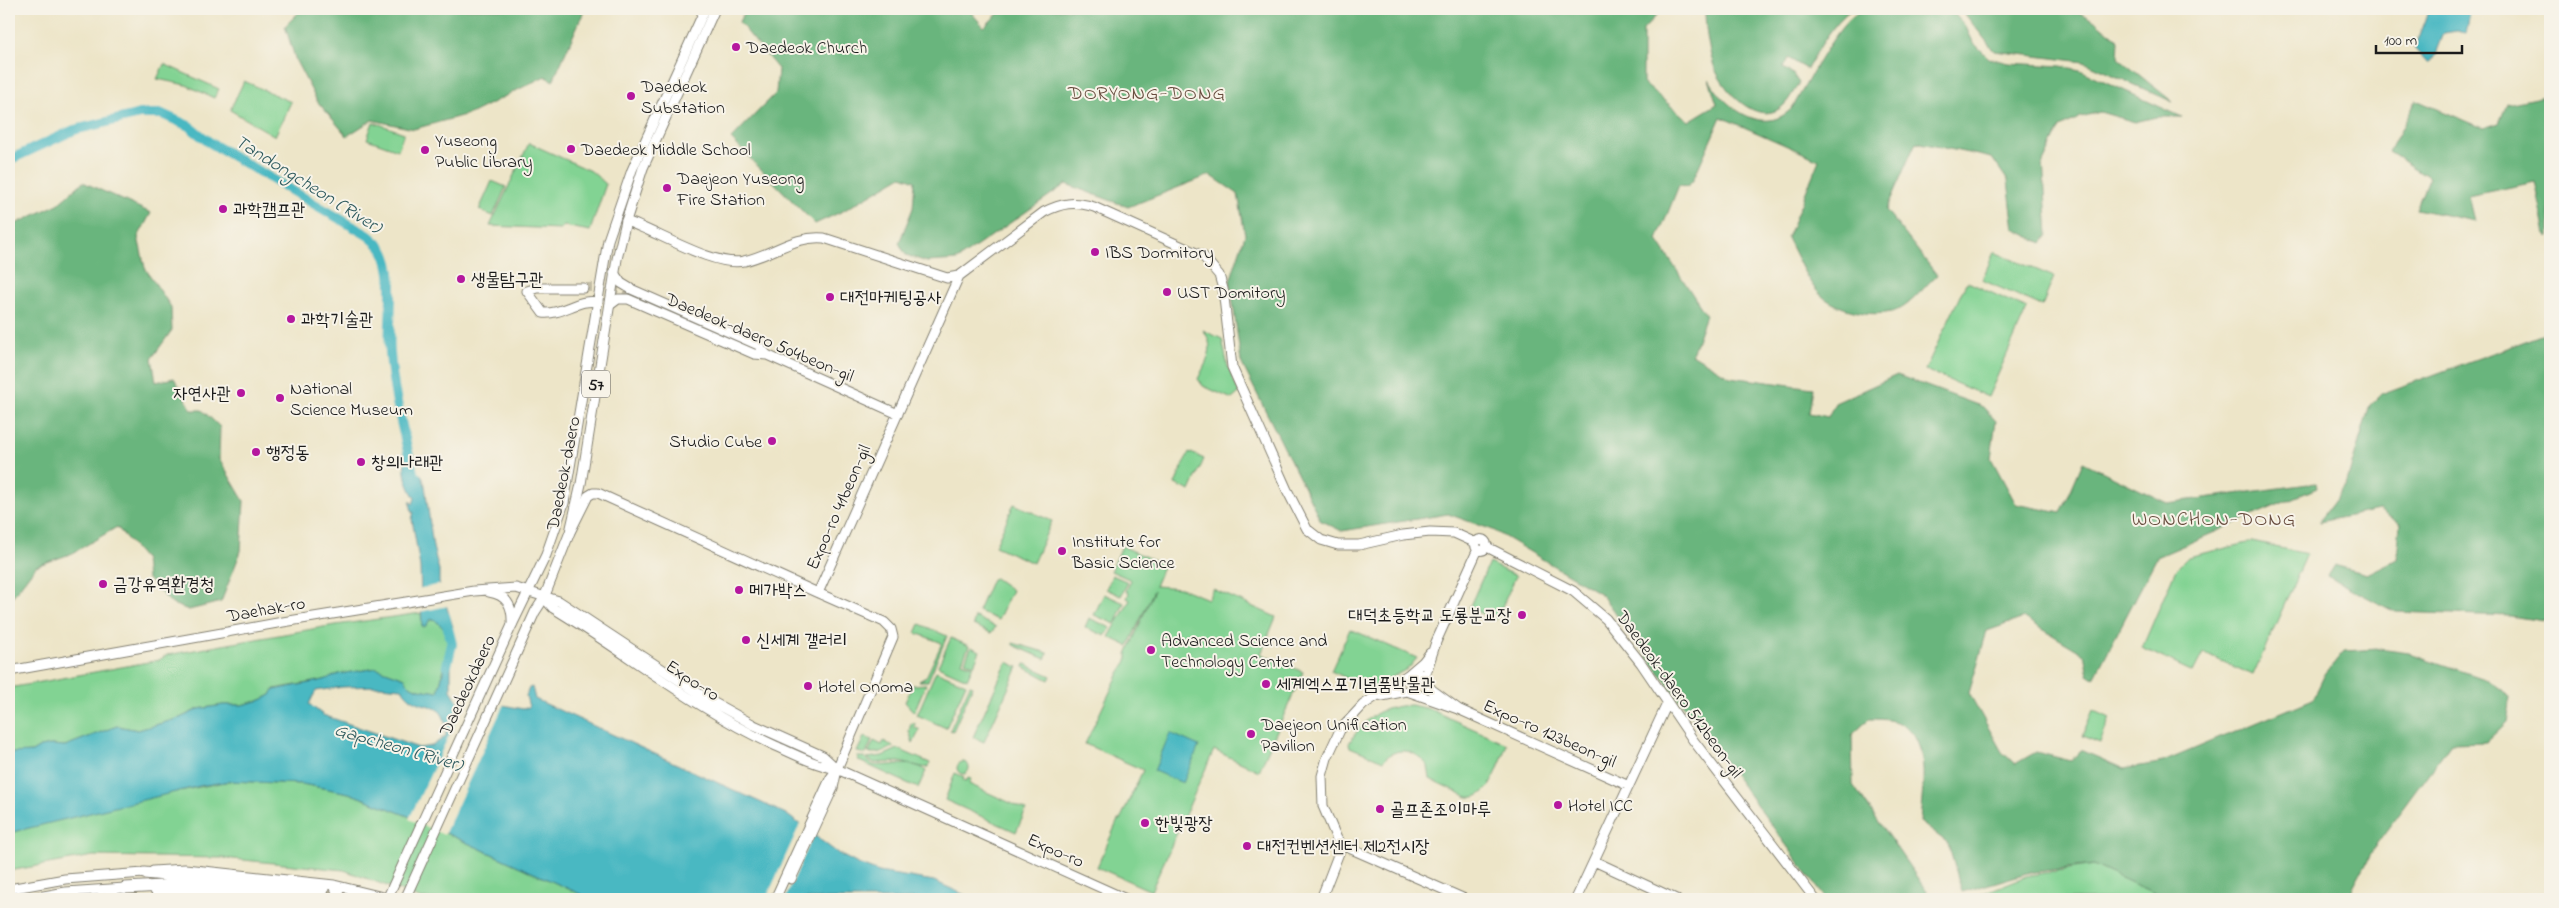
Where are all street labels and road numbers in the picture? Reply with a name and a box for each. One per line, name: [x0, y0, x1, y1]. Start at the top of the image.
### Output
street label: Daedeok-daero 504beon-gil: [660, 287, 857, 391]
road number: 57: [582, 370, 610, 398]
street label: Daedeok-daero: [541, 414, 589, 534]
street label: Expo-ro 41beon-gil: [801, 441, 880, 575]
street label: Daehak-ro: [224, 591, 307, 631]
street label: Daedeok-daero 512beon-gil: [1607, 605, 1748, 785]
street label: Daedeokdaero: [434, 631, 504, 742]
street label: Expo-ro: [660, 654, 724, 709]
street label: Expo-ro 123beon-gil: [1478, 694, 1620, 777]
street label: Expo-ro: [1023, 828, 1088, 876]

